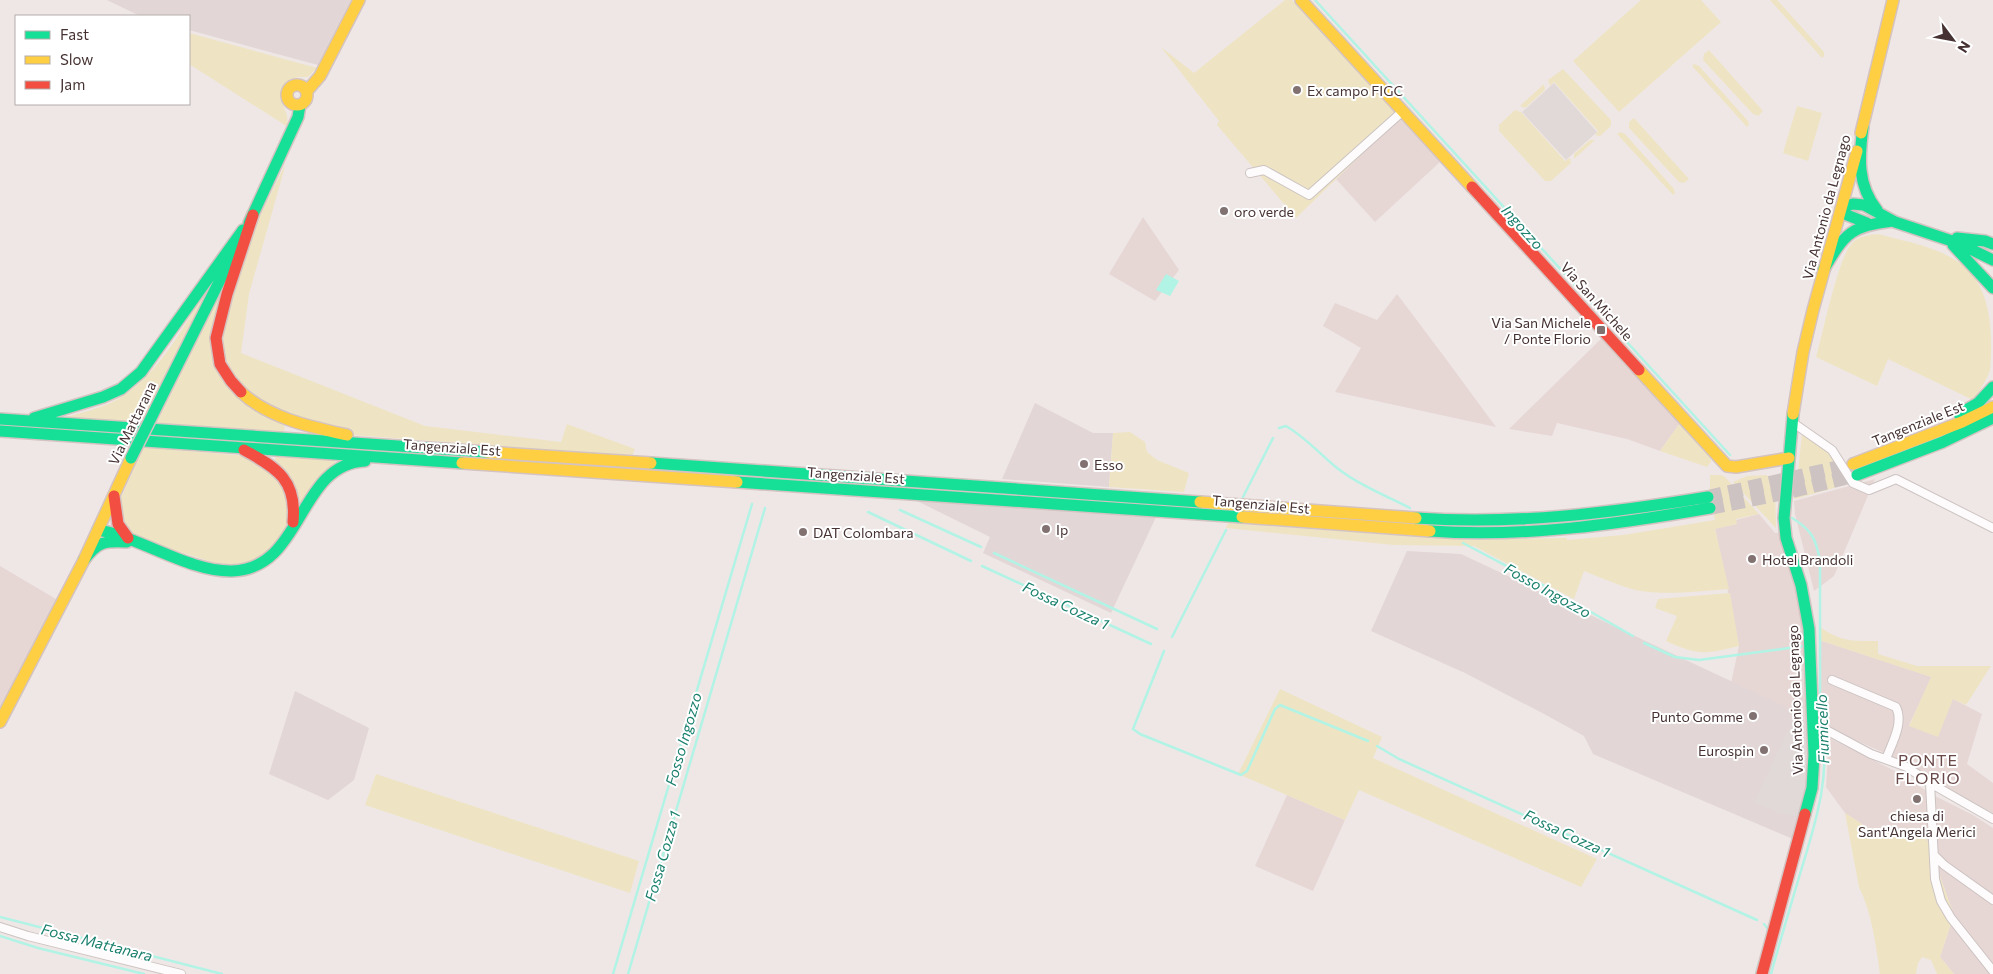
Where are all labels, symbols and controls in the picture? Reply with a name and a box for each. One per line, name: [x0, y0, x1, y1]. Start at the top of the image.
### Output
legend: [15, 15, 190, 105]
north arrow: [1928, 15, 1978, 65]
text: Fast: [60, 25, 89, 43]
text: N: [1954, 38, 1974, 56]
text: Slow: [60, 50, 93, 68]
text: Jam: [60, 75, 85, 93]
place label: Ex campo FIGC: [1307, 82, 1403, 99]
marker: Ex campo FIGC: [1291, 84, 1303, 96]
street label: Via Antonio da Legnago: [1798, 132, 1854, 282]
water label: Ingozzo: [1498, 201, 1548, 253]
place label: oro verde: [1234, 203, 1294, 220]
marker: oro verde: [1218, 205, 1230, 217]
street label: Via San Michele: [1557, 258, 1637, 344]
place label: Via San Michele / Ponte Florio: [1491, 314, 1591, 347]
marker: Via San Michele / Ponte Florio: [1595, 324, 1607, 336]
street label: Via Mattarana: [104, 378, 160, 468]
street label: Tangenziale Est: [1869, 397, 1967, 449]
street label: Tangenziale Est: [403, 435, 502, 459]
place label: Esso: [1094, 456, 1123, 473]
marker: Esso: [1078, 458, 1090, 470]
street label: Tangenziale Est: [807, 463, 906, 487]
street label: Tangenziale Est: [1212, 491, 1311, 517]
place label: Ip: [1056, 521, 1068, 538]
marker: Ip: [1040, 523, 1052, 535]
place label: DAT Colombara: [813, 524, 913, 541]
marker: DAT Colombara: [797, 526, 809, 538]
place label: Hotel Brandoli: [1762, 551, 1853, 568]
marker: Hotel Brandoli: [1746, 553, 1758, 565]
water label: Fosso Ingozzo: [1502, 559, 1594, 621]
water label: Fossa Cozza 1: [1020, 577, 1112, 633]
street label: Via Antonio da Legnago: [1784, 625, 1806, 775]
water label: Fosso Ingozzo: [661, 690, 705, 788]
water label: Fiumicello: [1812, 694, 1832, 764]
place label: Punto Gomme: [1651, 708, 1743, 725]
marker: Punto Gomme: [1747, 710, 1759, 722]
place label: Eurospin: [1698, 742, 1754, 759]
marker: Eurospin: [1758, 744, 1770, 756]
district label: PONTE FLORIO: [1895, 750, 1961, 787]
marker: chiesa di Sant'Angela Merici: [1911, 793, 1923, 805]
water label: Fossa Cozza 1: [1521, 805, 1613, 861]
place label: chiesa di Sant'Angela Merici: [1858, 807, 1976, 840]
water label: Fossa Cozza 1: [641, 808, 684, 903]
water label: Fossa Mattanara: [40, 920, 155, 965]

